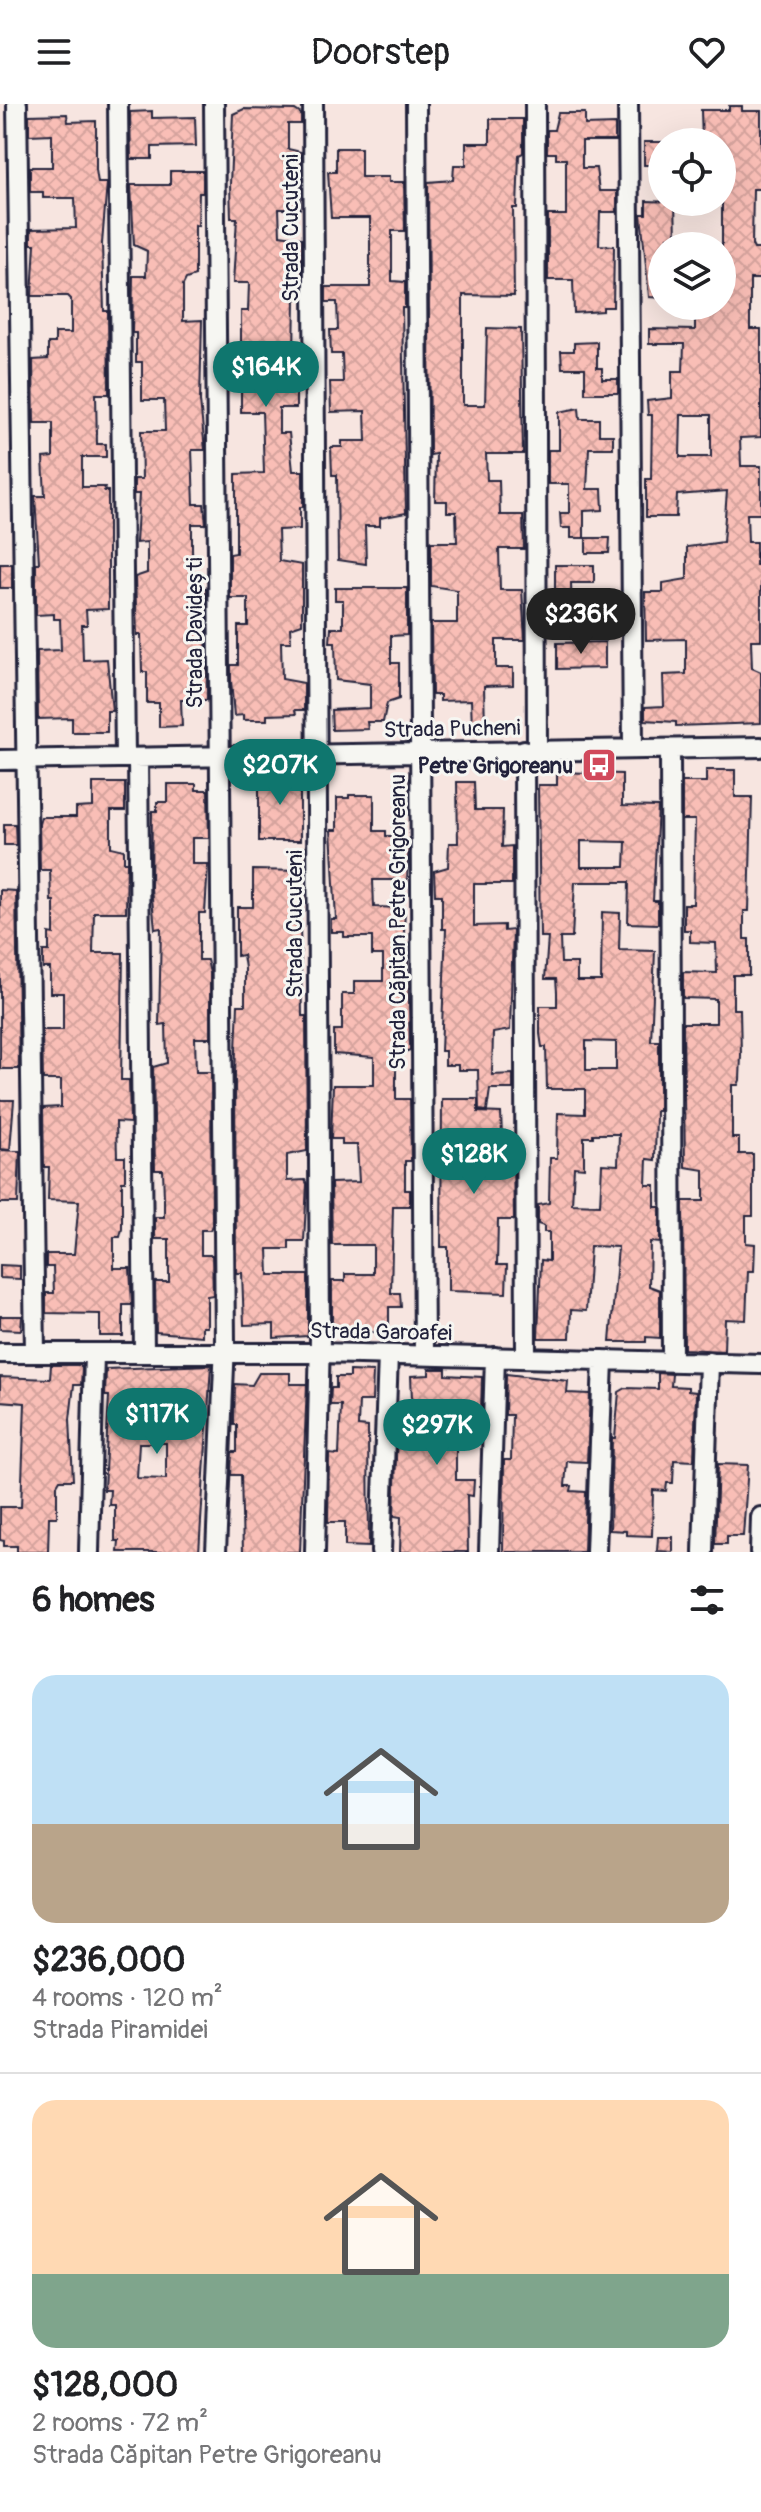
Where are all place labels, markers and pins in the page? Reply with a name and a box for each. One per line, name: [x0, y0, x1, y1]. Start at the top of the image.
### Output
pin: $164K: [210, 341, 322, 409]
pin: $236K: [525, 588, 637, 656]
pin: $207K: [224, 739, 336, 807]
bus stop icon: Petre Grigoreanu: [580, 746, 618, 784]
place label: Petre Grigoreanu: [418, 752, 573, 780]
pin: $128K: [418, 1128, 530, 1196]
pin: $117K: [101, 1388, 213, 1456]
pin: $297K: [381, 1399, 493, 1467]

